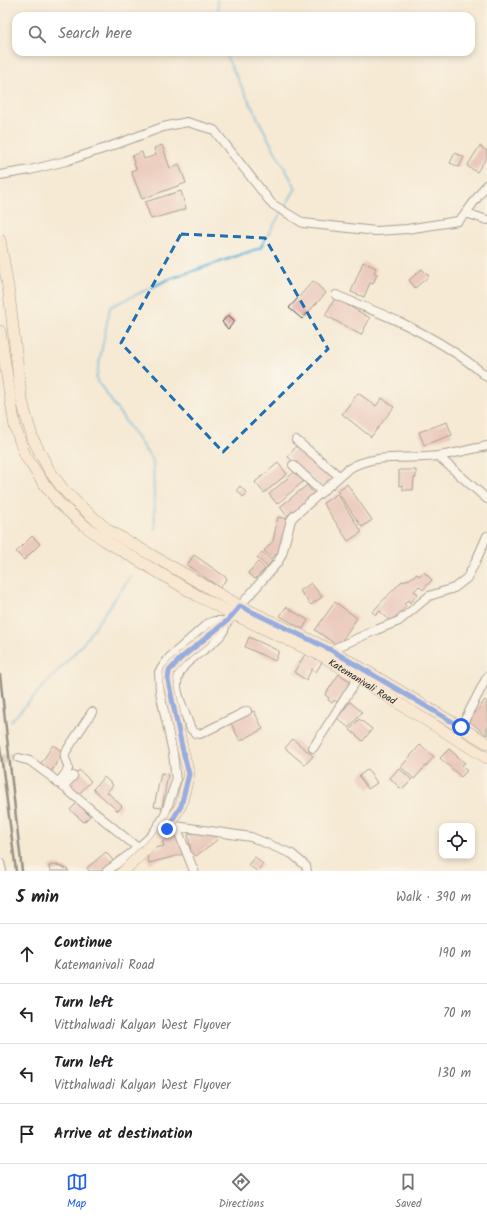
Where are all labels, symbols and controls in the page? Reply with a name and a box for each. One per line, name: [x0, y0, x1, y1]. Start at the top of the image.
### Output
search box: [12, 12, 475, 56]
text: Search here: [58, 22, 132, 46]
icon: search: [26, 23, 48, 45]
street label: Katemanivali Road: [325, 655, 400, 709]
route start: [452, 718, 470, 736]
route end: [158, 820, 176, 838]
map controls: [439, 823, 475, 859]
button: locate: [439, 823, 475, 859]
text: 5 min: [16, 884, 59, 911]
text: Walk · 390 m: [396, 887, 471, 908]
text: Continue: [54, 931, 112, 955]
icon: ahead: [16, 943, 38, 965]
text: 190 m: [439, 943, 471, 964]
text: Katemanivali Road: [54, 955, 154, 976]
text: Turn left: [54, 991, 114, 1015]
icon: left: [16, 1003, 38, 1025]
text: 70 m: [443, 1003, 471, 1024]
text: Vitthalwadi Kalyan West Flyover: [54, 1015, 231, 1036]
text: Turn left: [54, 1051, 114, 1075]
icon: left: [16, 1063, 38, 1085]
text: 130 m: [437, 1063, 471, 1084]
text: Vitthalwadi Kalyan West Flyover: [54, 1075, 231, 1096]
text: Arrive at destination: [54, 1122, 193, 1146]
icon: arrive: [16, 1123, 38, 1145]
tab: Map: [66, 1171, 88, 1213]
tab: Directions: [219, 1171, 264, 1213]
tab: Saved: [395, 1171, 421, 1213]

